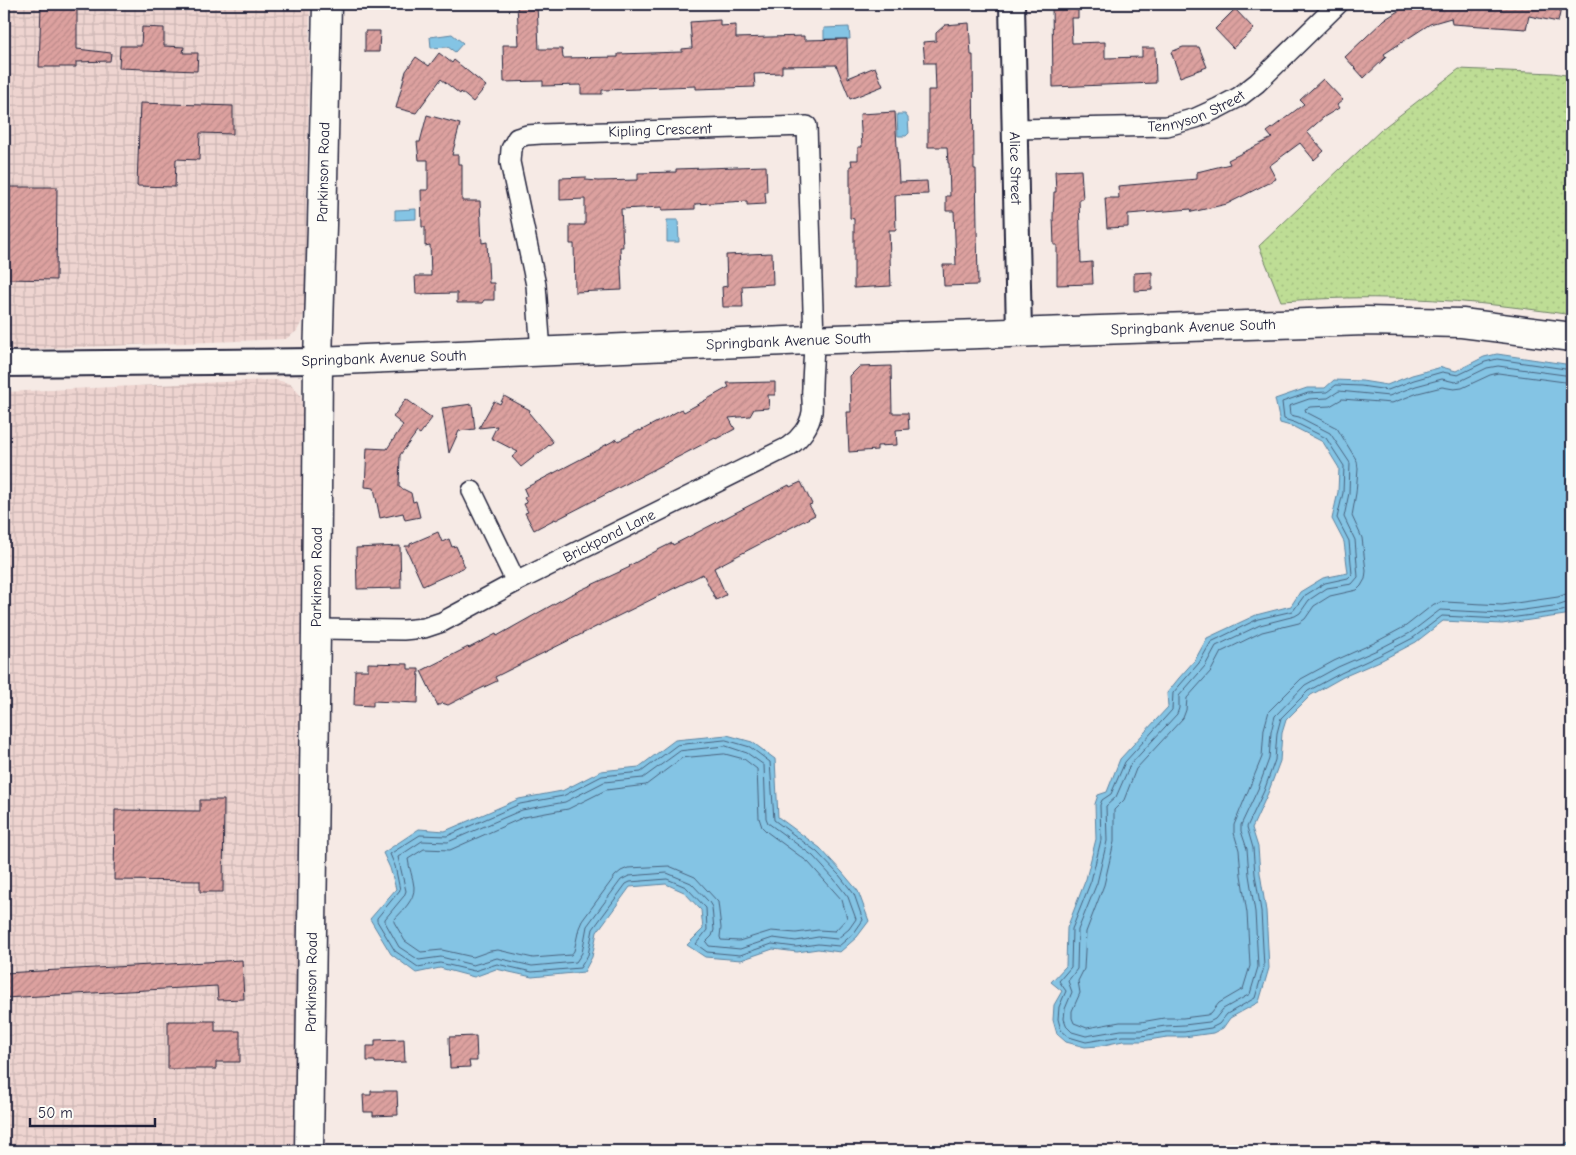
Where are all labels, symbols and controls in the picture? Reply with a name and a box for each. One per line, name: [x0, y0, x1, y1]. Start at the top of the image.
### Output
street label: Tennyson Street: [1148, 86, 1249, 135]
street label: Kipling Crescent: [608, 119, 713, 141]
street label: Parkinson Road: [313, 122, 333, 222]
street label: Alice Street: [1006, 131, 1025, 205]
street label: Springbank Avenue South: [1110, 315, 1276, 339]
street label: Springbank Avenue South: [706, 329, 871, 353]
street label: Springbank Avenue South: [301, 346, 467, 370]
street label: Brickpond Lane: [560, 505, 659, 566]
street label: Parkinson Road: [307, 527, 326, 627]
street label: Parkinson Road: [302, 932, 321, 1032]
scale bar: [30, 1095, 155, 1127]
text: 50 m: [38, 1104, 73, 1122]

